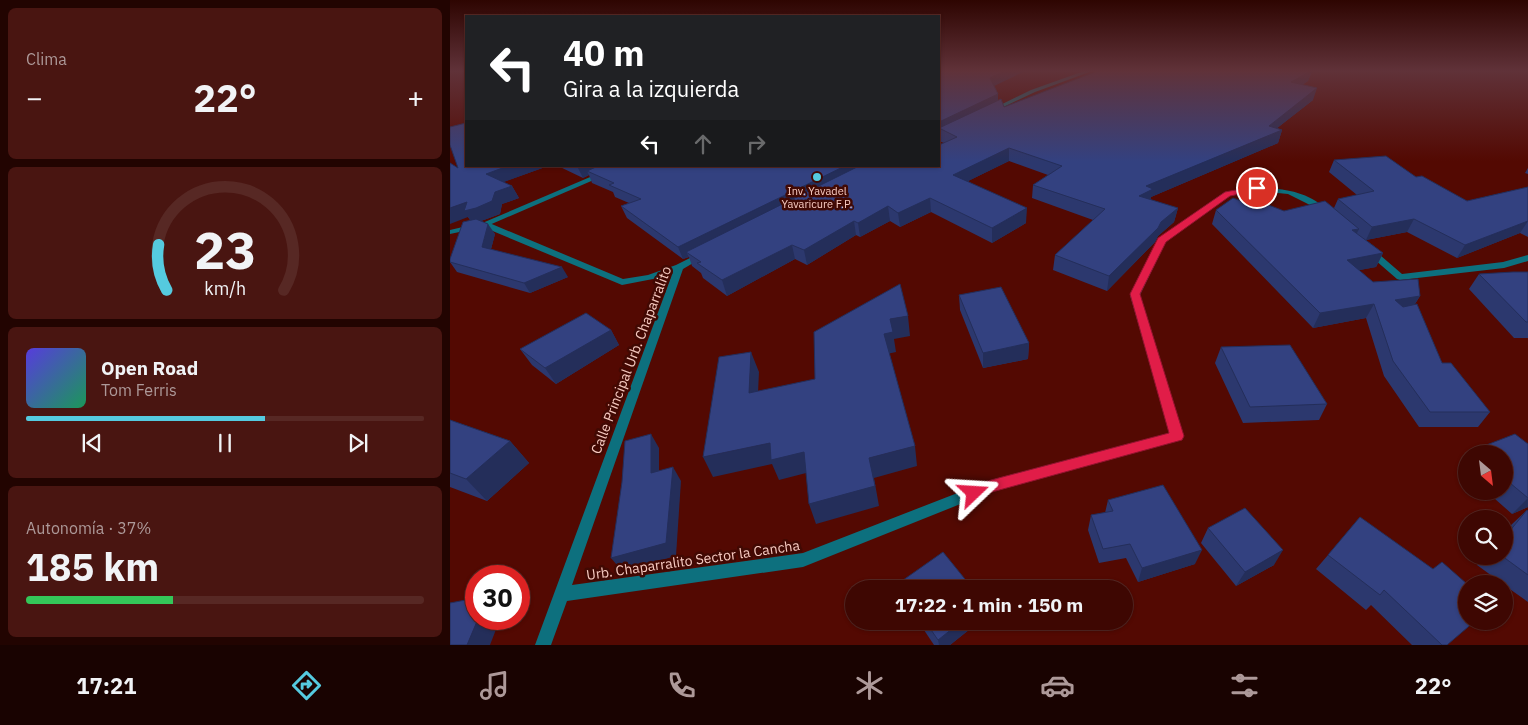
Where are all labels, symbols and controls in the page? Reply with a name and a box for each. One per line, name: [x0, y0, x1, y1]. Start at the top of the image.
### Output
text: 40 m: [563, 30, 645, 76]
icon: left: [480, 35, 545, 100]
text: Clima: [26, 49, 67, 69]
text: 22°: [193, 73, 257, 122]
text: Gira a la izquierda: [563, 74, 739, 103]
text: −: [26, 79, 43, 116]
text: +: [407, 79, 424, 116]
icon: left: [636, 130, 664, 158]
icon: ahead: [689, 130, 717, 158]
icon: right: [742, 130, 770, 158]
pin: [1236, 167, 1278, 209]
marker: Inv. Yavadel Yavaricure F.P.: [811, 171, 823, 183]
icon: arrive: [1243, 174, 1271, 202]
place label: Inv. Yavadel Yavaricure F.P.: [782, 184, 852, 211]
text: 23: [194, 216, 256, 283]
street label: Calle Principal Urb. Chaparralito: [587, 263, 675, 457]
text: km/h: [204, 277, 246, 300]
text: Open Road: [101, 356, 198, 380]
text: Tom Ferris: [101, 380, 177, 400]
icon: previous: [78, 429, 106, 457]
icon: pause: [211, 429, 239, 457]
icon: next: [344, 429, 372, 457]
north arrow: [1458, 445, 1512, 500]
map controls: [1458, 445, 1513, 630]
position arrow: [947, 466, 999, 518]
button: search: [1458, 510, 1513, 565]
text: Autonomía · 37%: [26, 518, 151, 538]
street label: Urb. Chaparralito Sector la Cancha: [585, 536, 801, 584]
text: 185 km: [26, 542, 159, 591]
speed limit sign: 30: [465, 565, 530, 630]
button: layers: [1458, 575, 1513, 630]
text: 17:22 · 1 min · 150 m: [895, 593, 1083, 617]
icon: directions: [289, 668, 324, 703]
icon: music: [477, 668, 512, 703]
icon: phone: [664, 668, 699, 703]
icon: climate: [852, 668, 887, 703]
icon: car: [1040, 668, 1075, 703]
icon: filters: [1227, 668, 1262, 703]
text: 17:21: [76, 671, 136, 700]
text: 22°: [1415, 671, 1452, 700]

